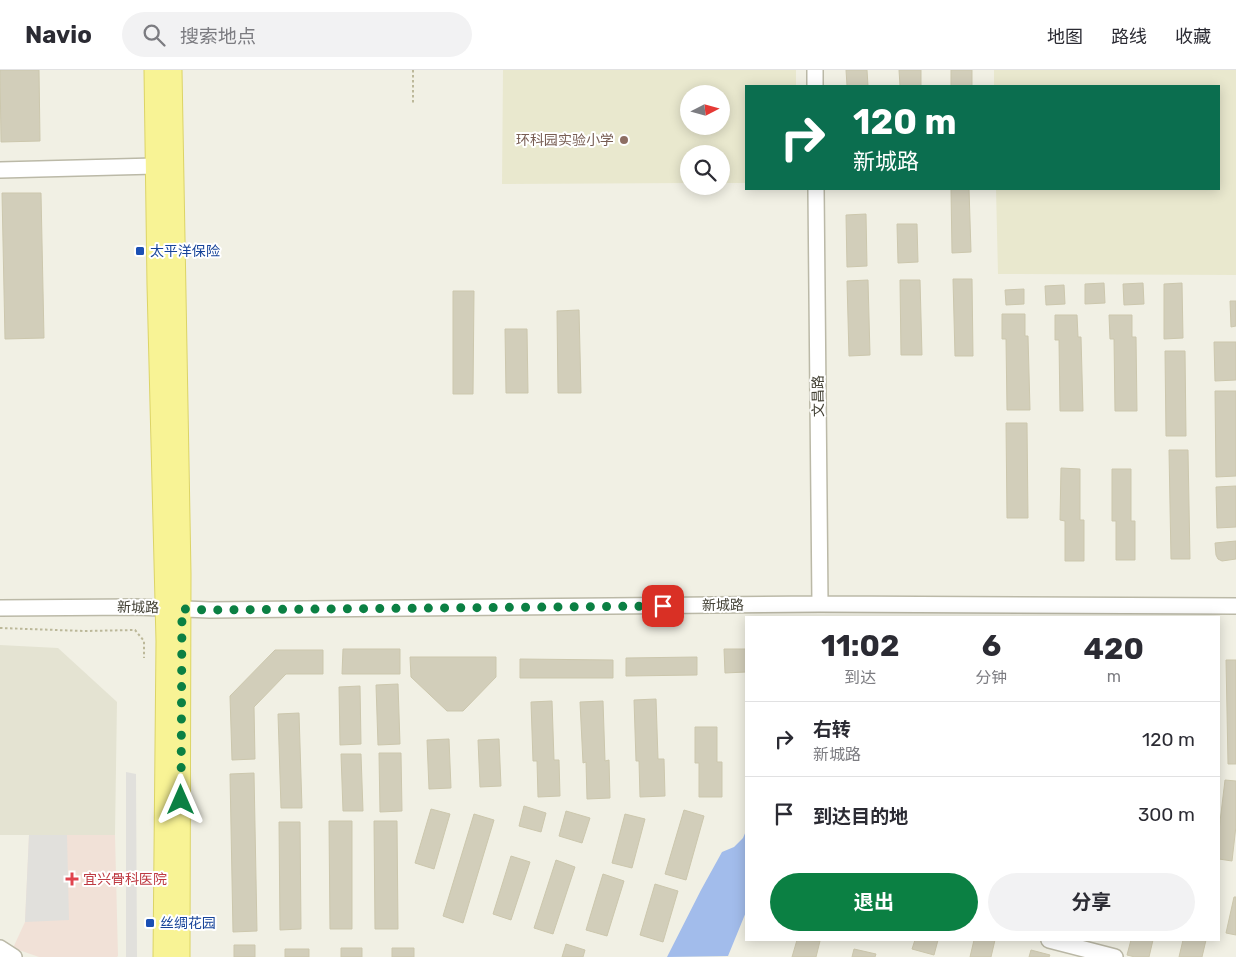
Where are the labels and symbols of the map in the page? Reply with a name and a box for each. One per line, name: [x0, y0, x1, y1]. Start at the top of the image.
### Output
north arrow: [680, 85, 730, 135]
place label: 环科园实验小学: [516, 132, 614, 149]
marker: 环科园实验小学: [618, 134, 630, 146]
place label: 太平洋保险: [150, 243, 220, 260]
marker: 太平洋保险: [134, 245, 146, 257]
street label: 文昌路: [810, 375, 827, 417]
pin: [642, 585, 684, 627]
street label: 新城路: [702, 597, 744, 614]
street label: 新城路: [117, 599, 159, 616]
position arrow: [154, 773, 206, 825]
place label: 宜兴骨科医院: [83, 871, 167, 888]
marker: 宜兴骨科医院: [65, 872, 79, 886]
place label: 丝绸花园: [160, 915, 216, 932]
marker: 丝绸花园: [144, 917, 156, 929]

